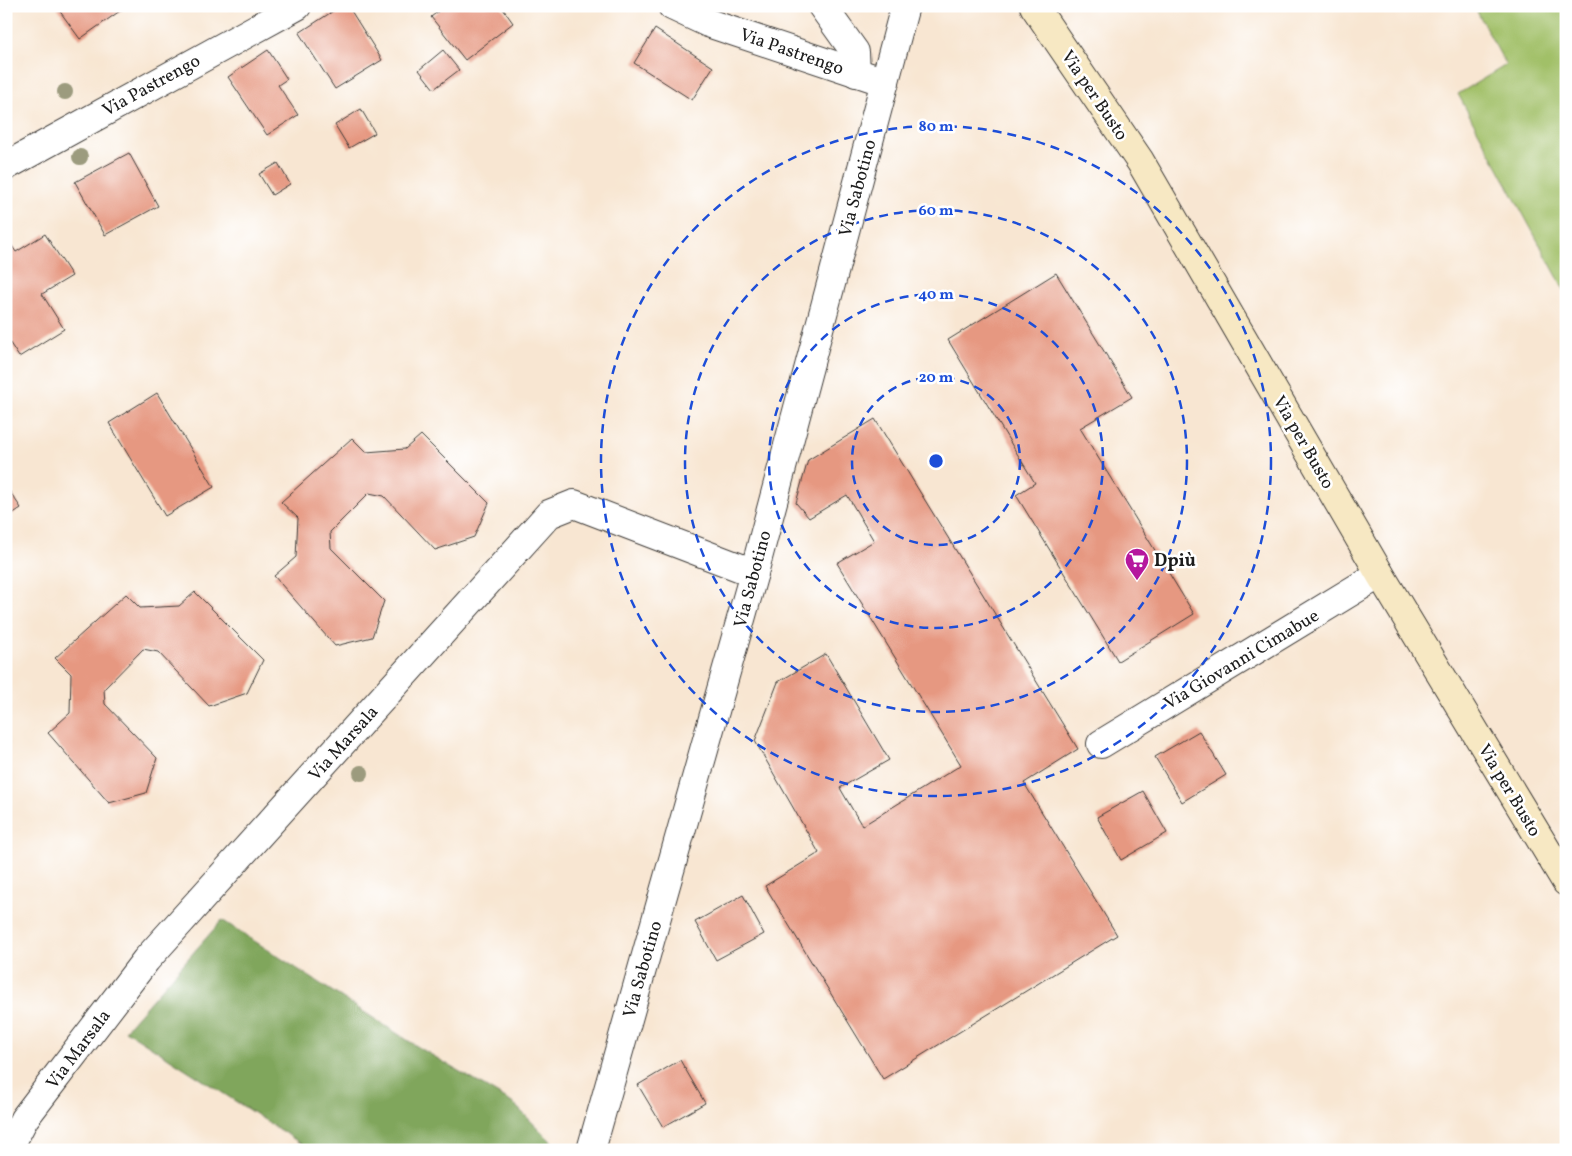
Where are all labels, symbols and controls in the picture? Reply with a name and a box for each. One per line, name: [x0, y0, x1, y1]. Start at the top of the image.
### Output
street label: Via Pastrengo: [736, 23, 847, 82]
street label: Via per Busto: [1054, 46, 1133, 146]
street label: Via Pastrengo: [98, 49, 205, 124]
text: 80 m: [919, 117, 954, 138]
street label: Via Sabotino: [833, 137, 883, 240]
text: 60 m: [919, 201, 954, 222]
text: 40 m: [918, 285, 954, 306]
text: 20 m: [919, 368, 954, 389]
street label: Via per Busto: [1266, 391, 1340, 494]
centre of rings: [927, 452, 945, 470]
street label: Via Sabotino: [728, 528, 778, 631]
supermarket icon: Dpiù: [1124, 547, 1150, 581]
place label: Dpiù: [1154, 549, 1196, 574]
street label: Via Giovanni Cimabue: [1159, 604, 1324, 717]
street label: Via Marsala: [303, 701, 385, 787]
street label: Via per Busto: [1471, 740, 1546, 842]
street label: Via Sabotino: [618, 918, 669, 1021]
street label: Via Marsala: [41, 1005, 117, 1095]

